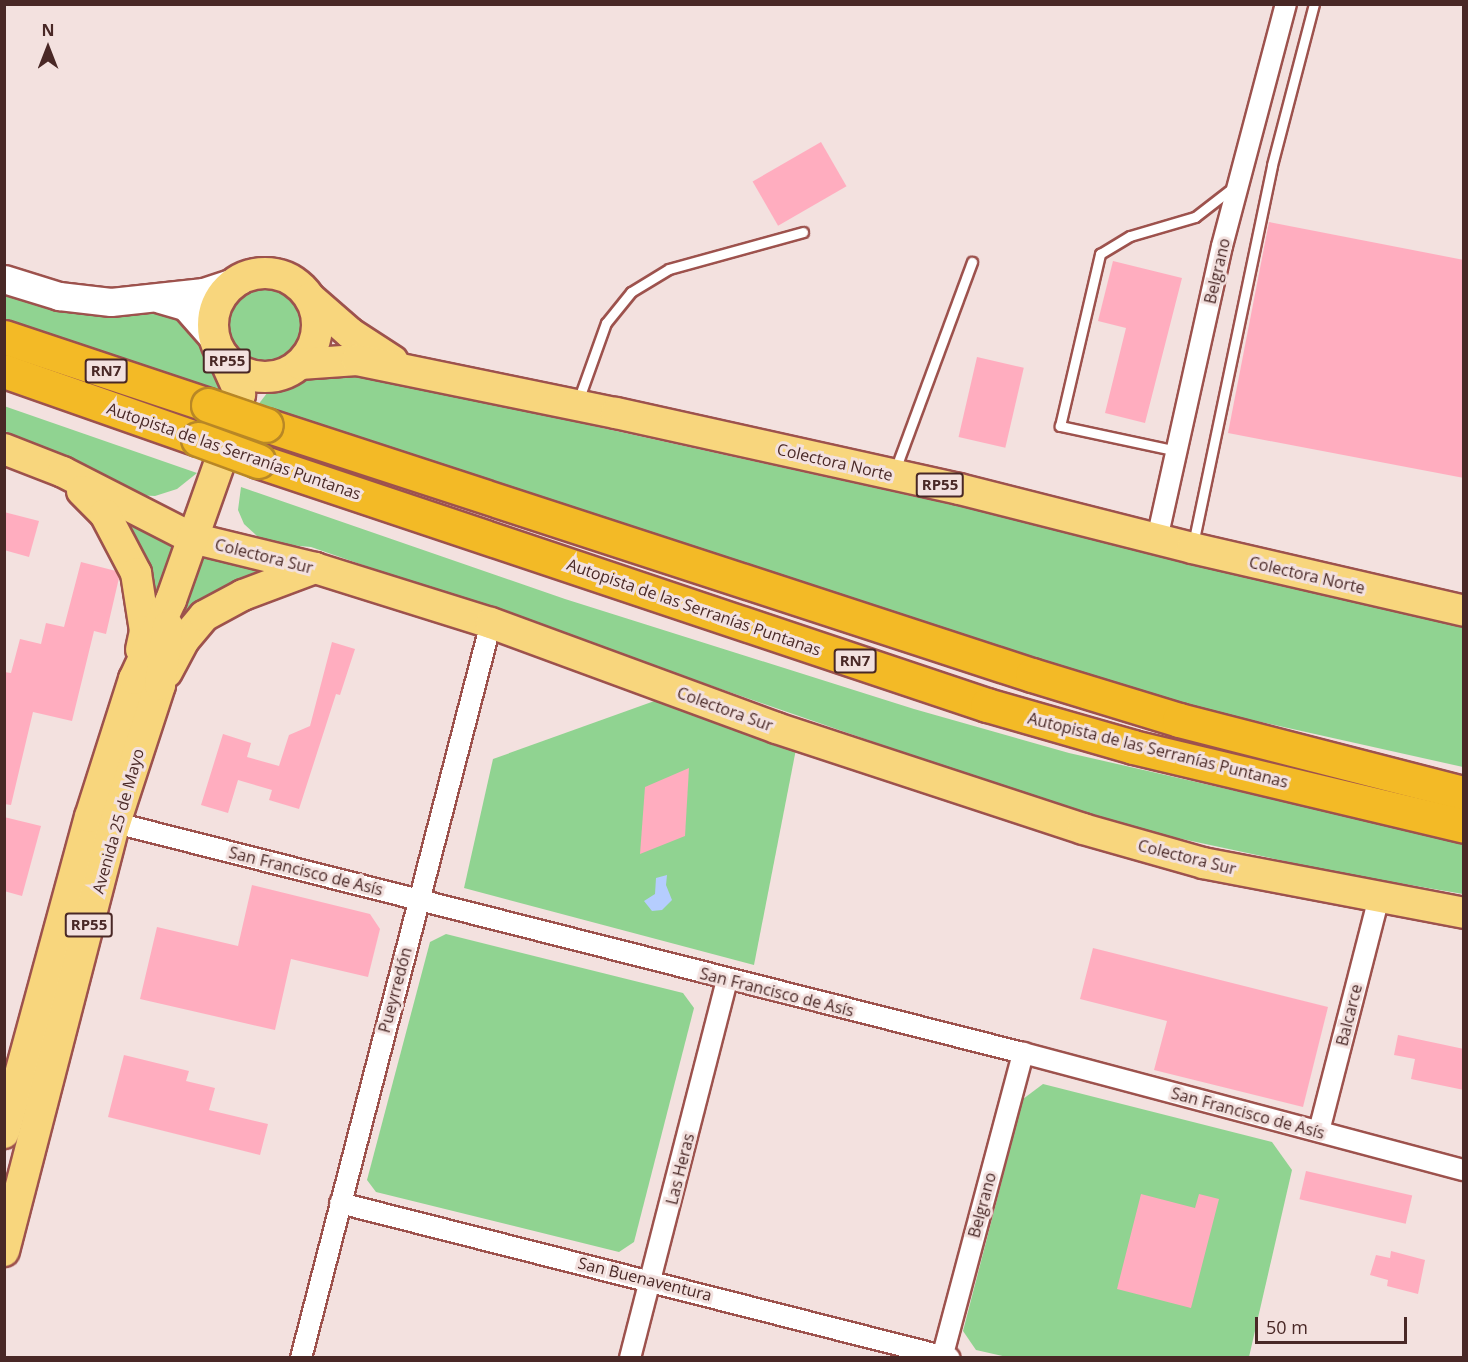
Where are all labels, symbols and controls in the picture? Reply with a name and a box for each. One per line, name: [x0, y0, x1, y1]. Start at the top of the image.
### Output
north arrow: [18, 18, 78, 78]
text: N: [41, 19, 55, 41]
street label: Belgrano: [1200, 236, 1234, 306]
road number: RP55: [202, 349, 252, 373]
road number: RN7: [84, 359, 128, 383]
street label: Autopista de las Serranías Puntanas: [104, 398, 364, 504]
street label: Colectora Norte: [775, 439, 895, 485]
road number: RP55: [914, 473, 966, 497]
street label: Colectora Sur: [213, 535, 315, 577]
street label: Colectora Norte: [1247, 552, 1367, 598]
street label: Autopista de las Serranías Puntanas: [564, 554, 824, 660]
road number: RN7: [832, 649, 878, 673]
street label: Colectora Sur: [675, 683, 775, 735]
street label: Autopista de las Serranías Puntanas: [1026, 708, 1290, 792]
street label: Avenida 25 de Mayo: [88, 746, 148, 896]
street label: Colectora Sur: [1136, 836, 1238, 878]
street label: San Francisco de Asís: [227, 843, 385, 899]
road number: RP55: [64, 913, 115, 937]
street label: Pueyrredón: [374, 945, 416, 1035]
street label: San Francisco de Asís: [698, 964, 856, 1020]
street label: Balcarce: [1332, 982, 1366, 1048]
street label: San Francisco de Asís: [1169, 1083, 1327, 1143]
street label: Las Heras: [662, 1131, 698, 1207]
street label: Belgrano: [964, 1170, 1000, 1240]
street label: San Buenaventura: [576, 1253, 714, 1305]
scale bar: [1258, 1305, 1410, 1343]
text: 50 m: [1266, 1315, 1308, 1339]

